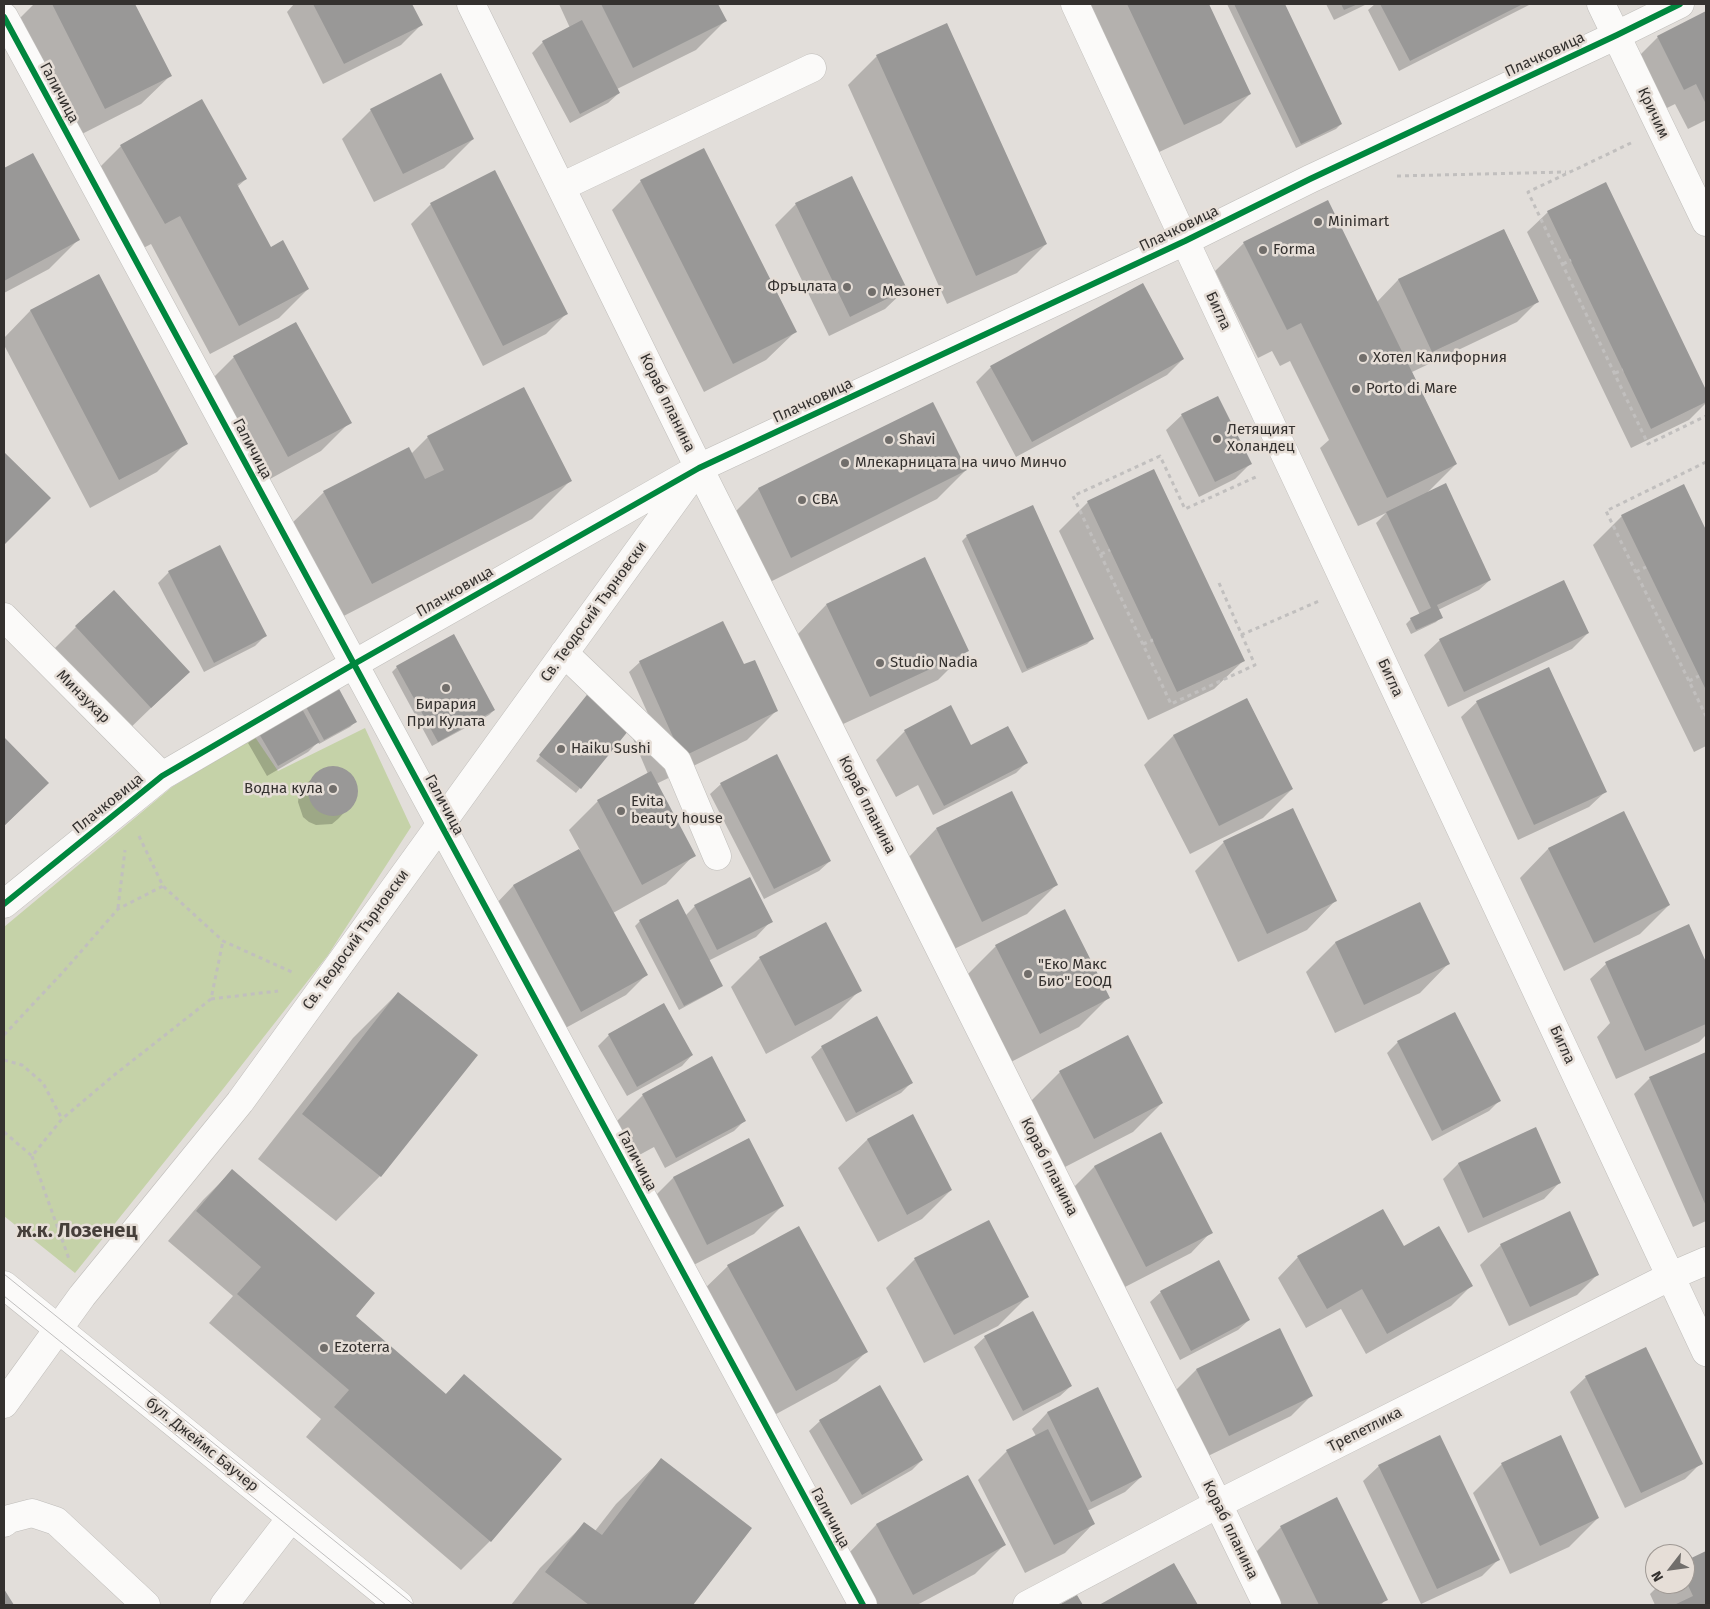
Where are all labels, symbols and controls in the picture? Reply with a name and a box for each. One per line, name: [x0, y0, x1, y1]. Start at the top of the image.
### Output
street label: Плачковица: [1502, 29, 1588, 81]
street label: Галичица: [36, 60, 82, 126]
street label: Кричим: [1633, 85, 1673, 141]
street label: Плачковица: [1136, 202, 1222, 256]
place label: Minimart: [1328, 213, 1389, 231]
marker: Minimart: [1312, 216, 1324, 228]
place label: Forma: [1273, 241, 1315, 259]
marker: Forma: [1257, 244, 1269, 256]
place label: Фръцлата: [767, 278, 837, 296]
marker: Фръцлата: [841, 281, 853, 293]
place label: Мезонет: [882, 283, 941, 301]
marker: Мезонет: [866, 286, 878, 298]
street label: Бигла: [1201, 289, 1235, 333]
place label: Хотел Калифорния: [1373, 349, 1507, 367]
street label: Кораб планина: [635, 351, 699, 455]
marker: Хотел Калифорния: [1357, 352, 1369, 364]
street label: Плачковица: [770, 375, 856, 427]
place label: Porto di Mare: [1366, 380, 1457, 398]
marker: Porto di Mare: [1350, 383, 1362, 395]
street label: Галичица: [229, 416, 275, 482]
place label: Летящият Холандец: [1227, 421, 1295, 456]
place label: Shavi: [899, 431, 936, 449]
marker: Летящият Холандец: [1211, 433, 1223, 445]
marker: Shavi: [883, 434, 895, 446]
place label: Млекарницата на чичо Минчо: [855, 454, 1067, 472]
marker: Млекарницата на чичо Минчо: [839, 457, 851, 469]
place label: CBA: [812, 491, 838, 509]
marker: CBA: [796, 494, 808, 506]
street label: Св. Теодосий Търновски: [537, 538, 651, 686]
street label: Плачковица: [413, 563, 497, 621]
place label: Studio Nadia: [890, 654, 978, 672]
street label: Бигла: [1373, 656, 1407, 700]
marker: Studio Nadia: [874, 657, 886, 669]
street label: Минзухар: [52, 666, 114, 728]
marker: Бирария При Кулата: [440, 682, 452, 694]
place label: Бирария При Кулата: [407, 696, 485, 731]
place label: Haiku Sushi: [571, 740, 651, 758]
marker: Haiku Sushi: [555, 743, 567, 755]
street label: Кораб планина: [835, 753, 899, 857]
street label: Плачковица: [69, 770, 147, 838]
street label: Галичица: [421, 772, 467, 838]
place label: Водна кула: [244, 780, 323, 798]
marker: Водна кула: [327, 783, 339, 795]
place label: Evita beauty house: [631, 793, 723, 828]
marker: Evita beauty house: [615, 805, 627, 817]
street label: Св. Теодосий Търновски: [299, 866, 413, 1014]
place label: "Еко Макс Био" ЕООД: [1038, 956, 1112, 991]
marker: "Еко Макс Био" ЕООД: [1022, 968, 1034, 980]
street label: Бигла: [1545, 1023, 1579, 1067]
street label: Кораб планина: [1017, 1115, 1081, 1219]
street label: Галичица: [614, 1128, 660, 1194]
district label: ж.к. Лозенец: [17, 1219, 137, 1243]
place label: Ezoterra: [334, 1339, 390, 1357]
marker: Ezoterra: [318, 1342, 330, 1354]
street label: бул. Джеймс Баучер: [142, 1394, 262, 1496]
street label: Трепетлика: [1325, 1404, 1405, 1456]
street label: Кораб планина: [1198, 1478, 1262, 1582]
street label: Галичица: [807, 1485, 853, 1551]
north arrow: [1645, 1544, 1695, 1594]
text: N: [1648, 1568, 1667, 1585]

